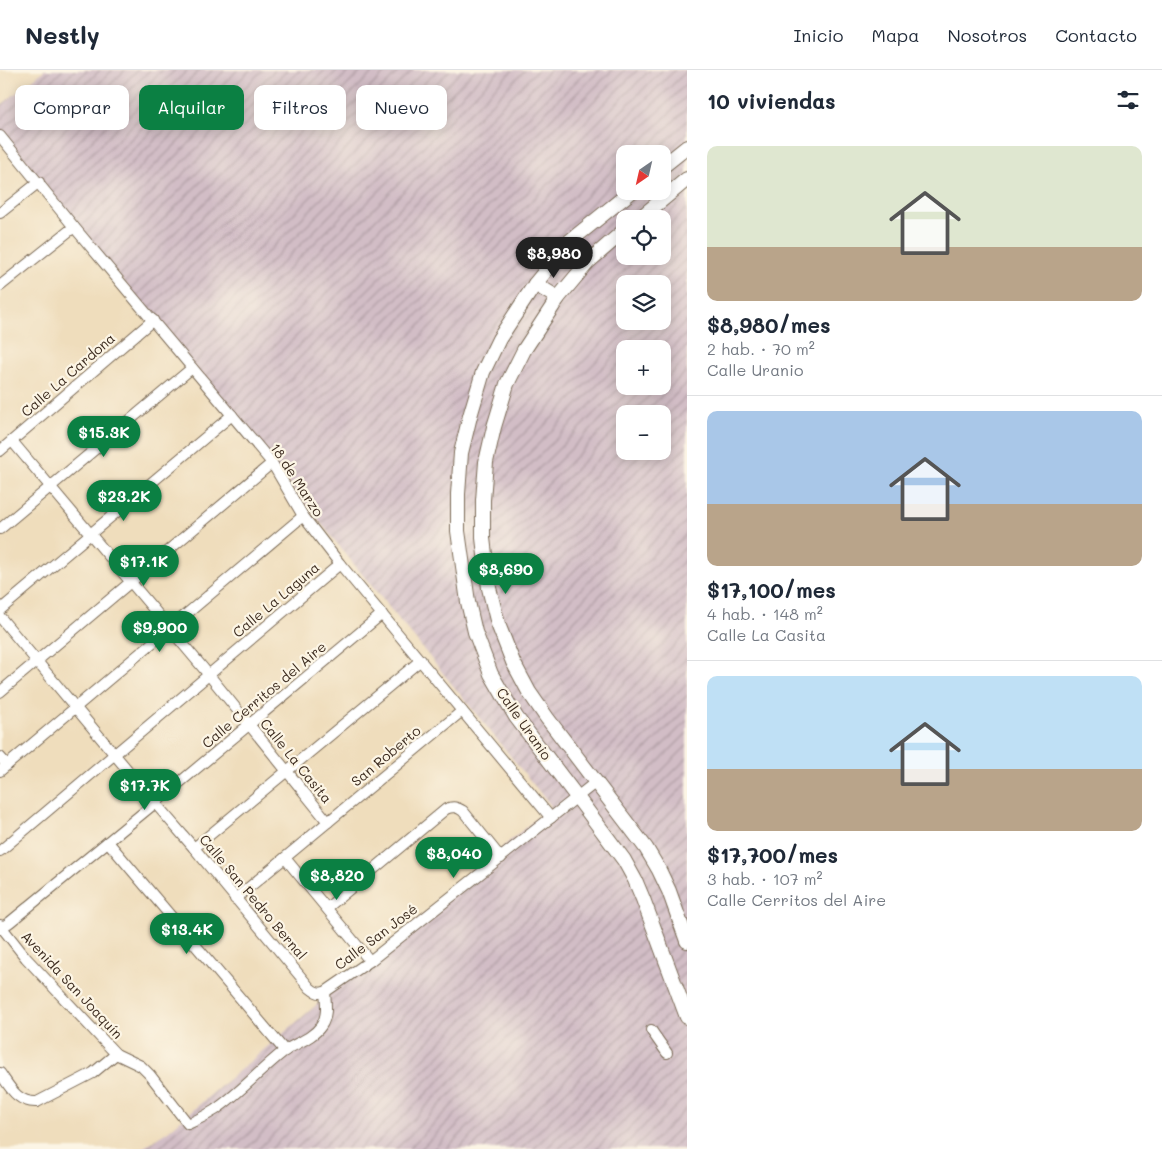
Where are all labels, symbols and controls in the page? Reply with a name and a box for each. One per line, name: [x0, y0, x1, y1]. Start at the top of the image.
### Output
text: Nestly: [25, 19, 100, 50]
text: Inicio: [793, 23, 844, 47]
text: Mapa: [872, 23, 919, 47]
text: Nosotros: [947, 23, 1027, 47]
text: Contacto: [1055, 23, 1137, 47]
chip: Comprar: [15, 85, 129, 130]
chip: Alquilar: [139, 85, 244, 130]
chip: Filtros: [254, 85, 346, 130]
chip: Nuevo: [356, 85, 447, 130]
icon: filters: [1114, 86, 1142, 114]
text: 10 viviendas: [707, 87, 836, 114]
north arrow: [616, 145, 671, 200]
map controls: [616, 145, 671, 460]
icon: home: [880, 178, 970, 268]
button: locate: [616, 210, 671, 265]
pin: $8,980: [513, 236, 595, 279]
text: $8,980: [527, 242, 581, 263]
button: layers: [616, 275, 671, 330]
text: $8,980/mes: [707, 311, 831, 338]
street label: Calle La Cardona: [17, 328, 119, 421]
text: 2 hab. · 70 m²: [707, 338, 815, 359]
button: +: [616, 340, 671, 395]
text: Calle Uranio: [707, 359, 803, 380]
button: −: [616, 405, 671, 460]
pin: $15.3K: [63, 416, 145, 458]
text: $15.3K: [78, 421, 130, 442]
street label: 18 de Marzo: [267, 439, 328, 520]
icon: home: [880, 444, 970, 534]
pin: $23.2K: [83, 480, 165, 522]
text: $23.2K: [98, 485, 150, 506]
pin: $17.1K: [103, 544, 185, 587]
text: $17.1K: [120, 550, 168, 571]
pin: $8,690: [465, 552, 547, 595]
street label: Calle La Laguna: [228, 558, 323, 642]
text: $8,690: [479, 558, 533, 579]
text: $17,100/mes: [707, 576, 836, 603]
text: 4 hab. · 148 m²: [707, 603, 823, 624]
pin: $9,900: [119, 610, 201, 653]
text: $9,900: [133, 616, 187, 637]
text: Calle La Casita: [707, 624, 826, 645]
street label: Calle Cerritos del Aire: [197, 637, 330, 752]
street label: Calle Uranio: [492, 684, 556, 764]
icon: home: [880, 709, 970, 799]
street label: Calle La Casita: [256, 714, 337, 807]
street label: San Roberto: [347, 721, 424, 790]
pin: $17.7K: [104, 768, 186, 811]
text: $17.7K: [120, 774, 170, 795]
street label: Calle San Pedro Bernal: [195, 830, 311, 963]
pin: $8,040: [413, 836, 495, 879]
text: $17,700/mes: [707, 841, 838, 868]
text: $8,040: [426, 842, 482, 863]
pin: $8,820: [296, 858, 378, 901]
text: $8,820: [310, 864, 364, 885]
text: 3 hab. · 107 m²: [707, 868, 822, 889]
text: Calle Cerritos del Aire: [707, 889, 886, 910]
street label: Calle San José: [330, 899, 421, 974]
pin: $13.4K: [146, 912, 228, 955]
text: $13.4K: [161, 918, 213, 939]
street label: Avenida San Joaquín: [17, 927, 127, 1043]

